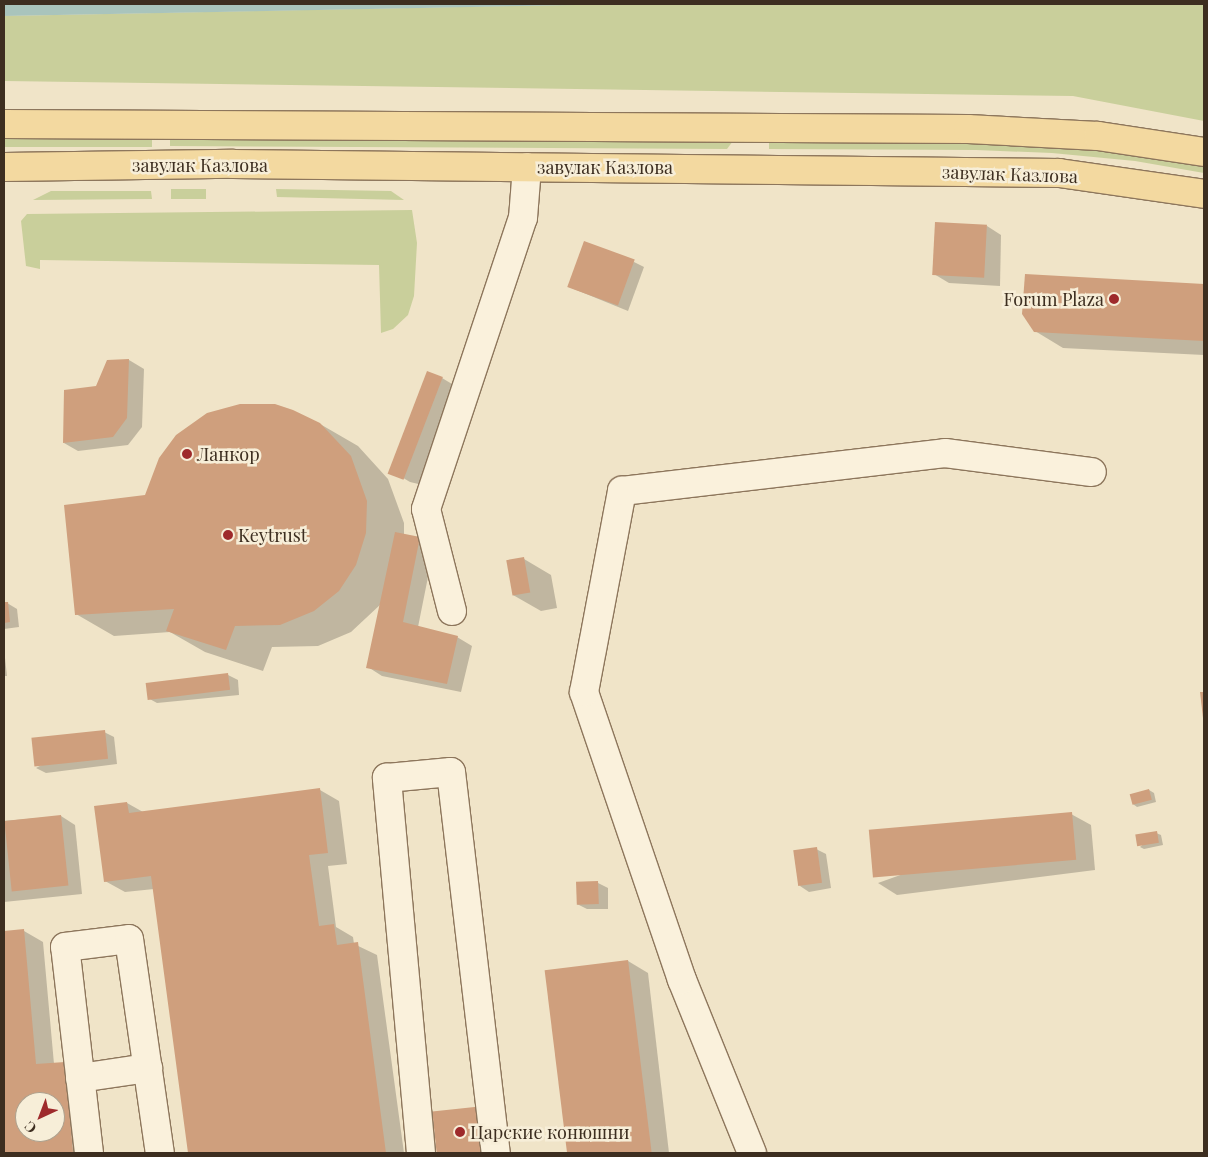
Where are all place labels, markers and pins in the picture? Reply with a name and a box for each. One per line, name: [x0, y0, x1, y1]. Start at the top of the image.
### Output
place label: Forum Plaza: [1003, 288, 1104, 310]
marker: Forum Plaza: [1108, 293, 1120, 305]
place label: Ланкор: [197, 443, 260, 465]
marker: Ланкор: [181, 448, 193, 460]
place label: Keytrust: [238, 524, 307, 546]
marker: Keytrust: [222, 529, 234, 541]
place label: Царские конюшни: [470, 1121, 630, 1143]
marker: Царские конюшни: [454, 1126, 466, 1138]

